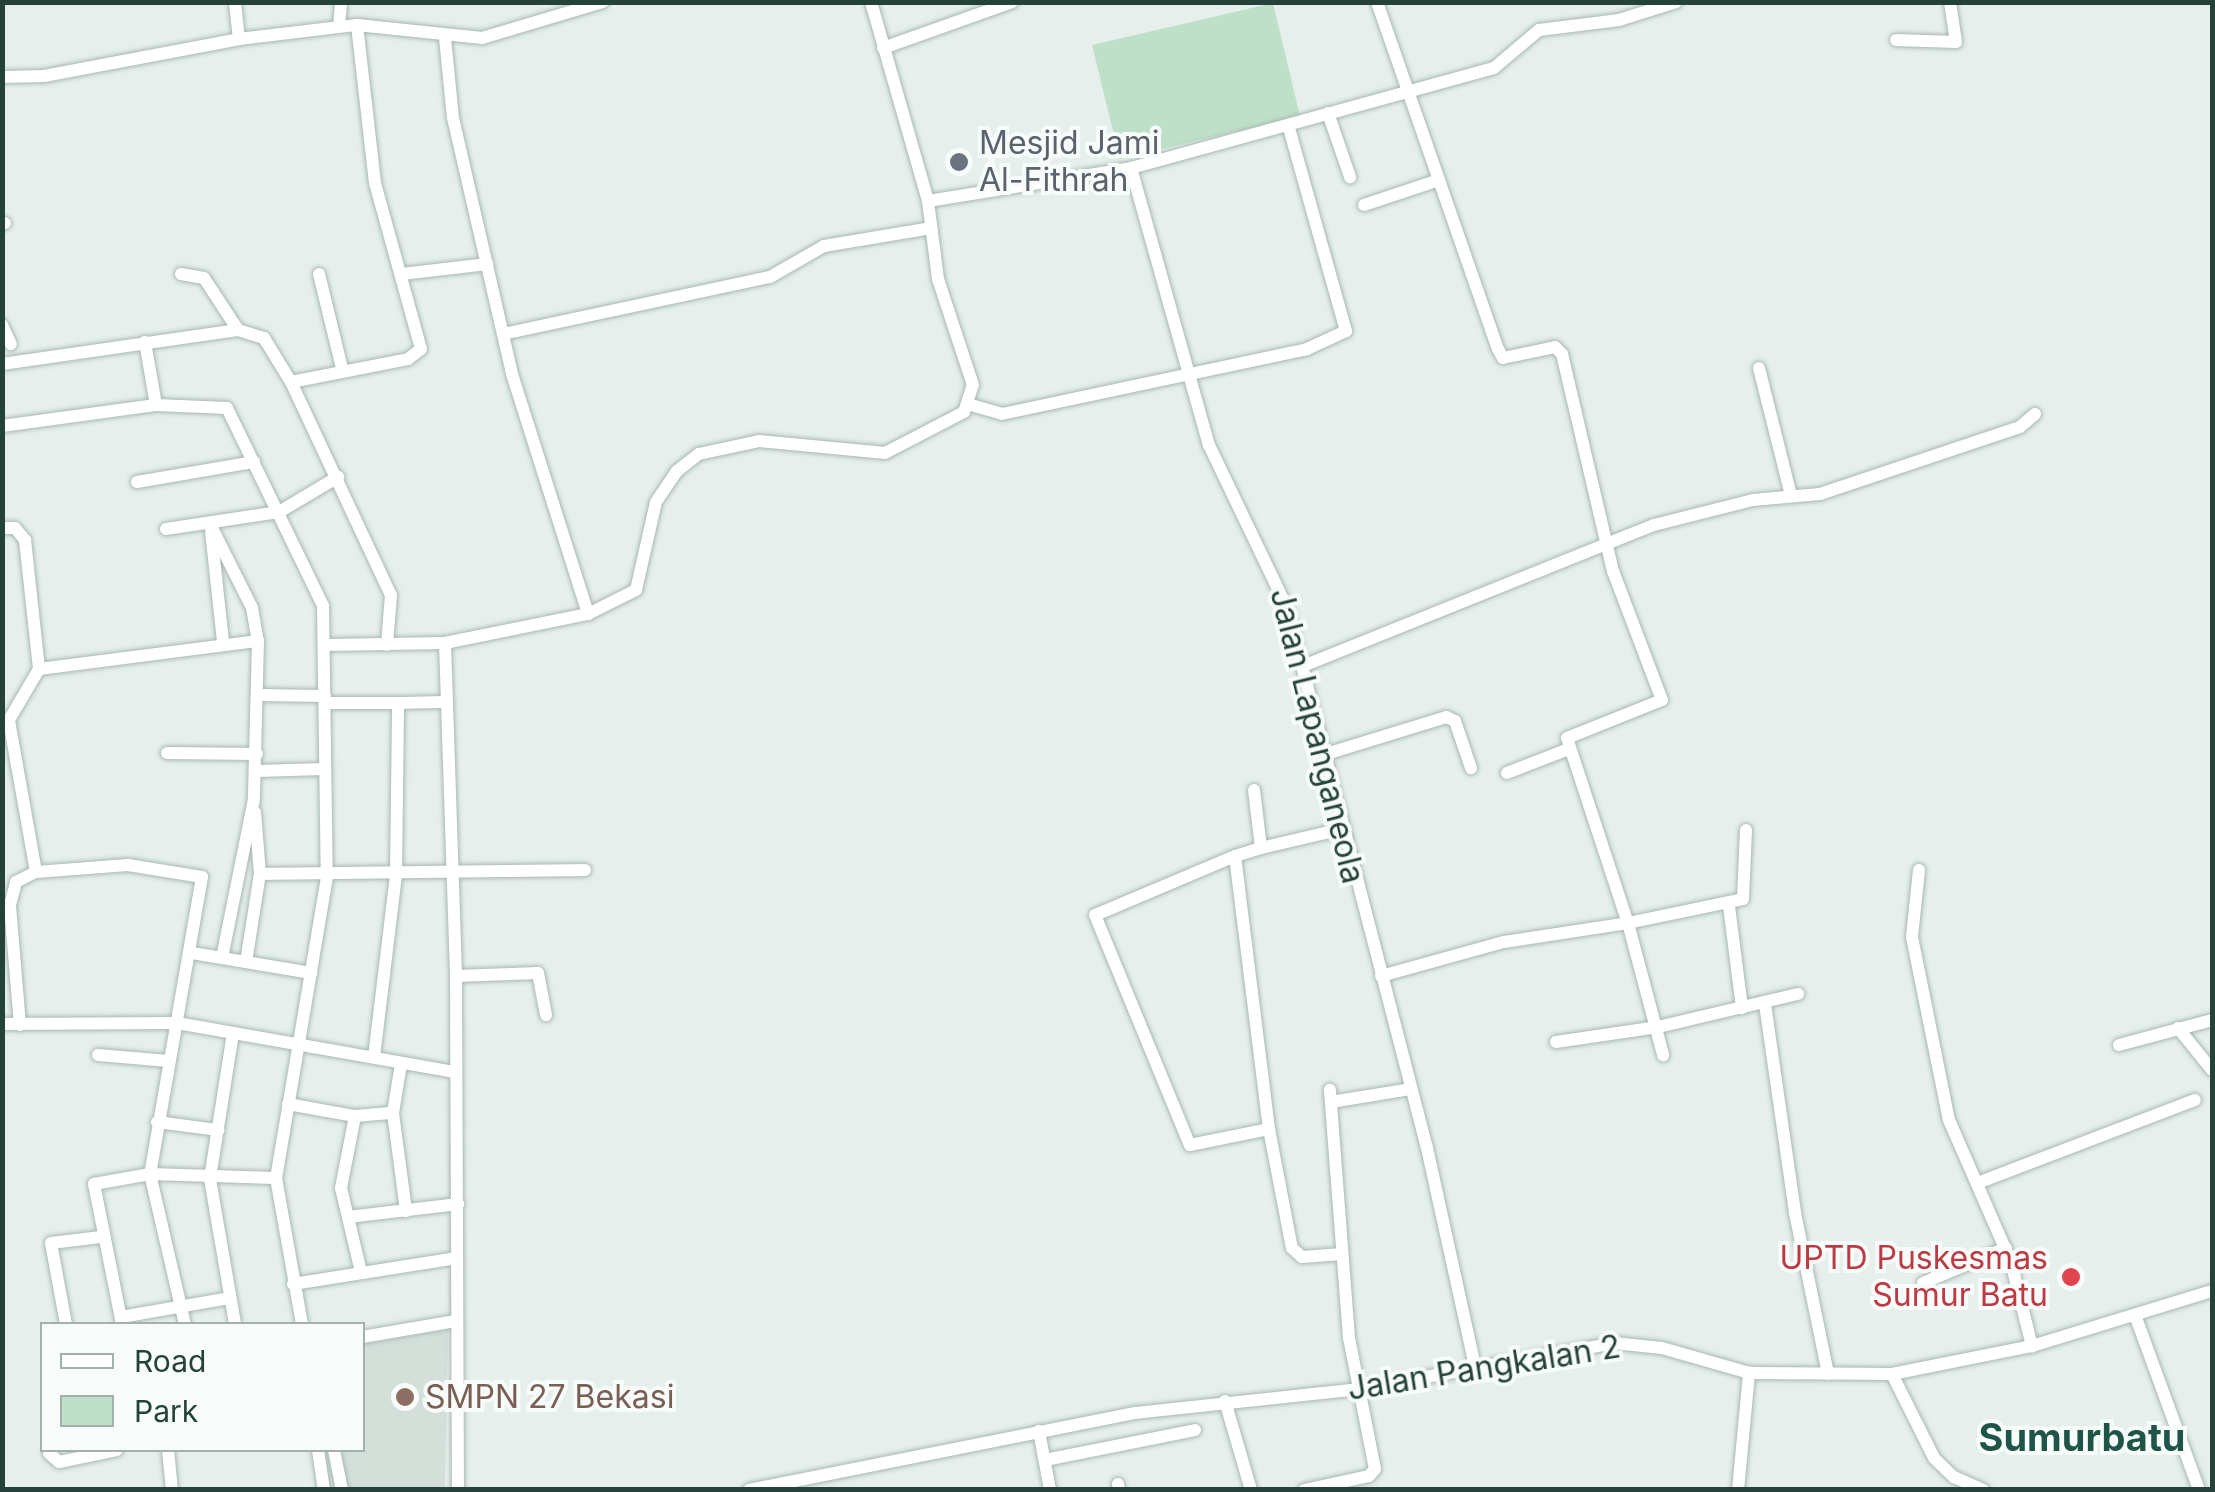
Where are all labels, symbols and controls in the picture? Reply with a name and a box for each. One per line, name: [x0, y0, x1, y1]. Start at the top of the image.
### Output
place label: Mesjid Jami Al-Fithrah: [979, 125, 1160, 200]
marker: Mesjid Jami Al-Fithrah: [948, 151, 970, 173]
street label: Jalan Lapanganeola: [1262, 584, 1372, 888]
place label: UPTD Puskesmas Sumur Batu: [1779, 1240, 2048, 1315]
marker: UPTD Puskesmas Sumur Batu: [2058, 1264, 2084, 1290]
legend: [40, 1322, 365, 1452]
street label: Jalan Pangkalan 2: [1345, 1327, 1623, 1409]
text: Road: [134, 1343, 206, 1379]
place label: SMPN 27 Bekasi: [425, 1378, 674, 1416]
marker: SMPN 27 Bekasi: [394, 1386, 416, 1408]
text: Park: [134, 1393, 198, 1429]
district label: Sumurbatu: [1979, 1415, 2185, 1461]

